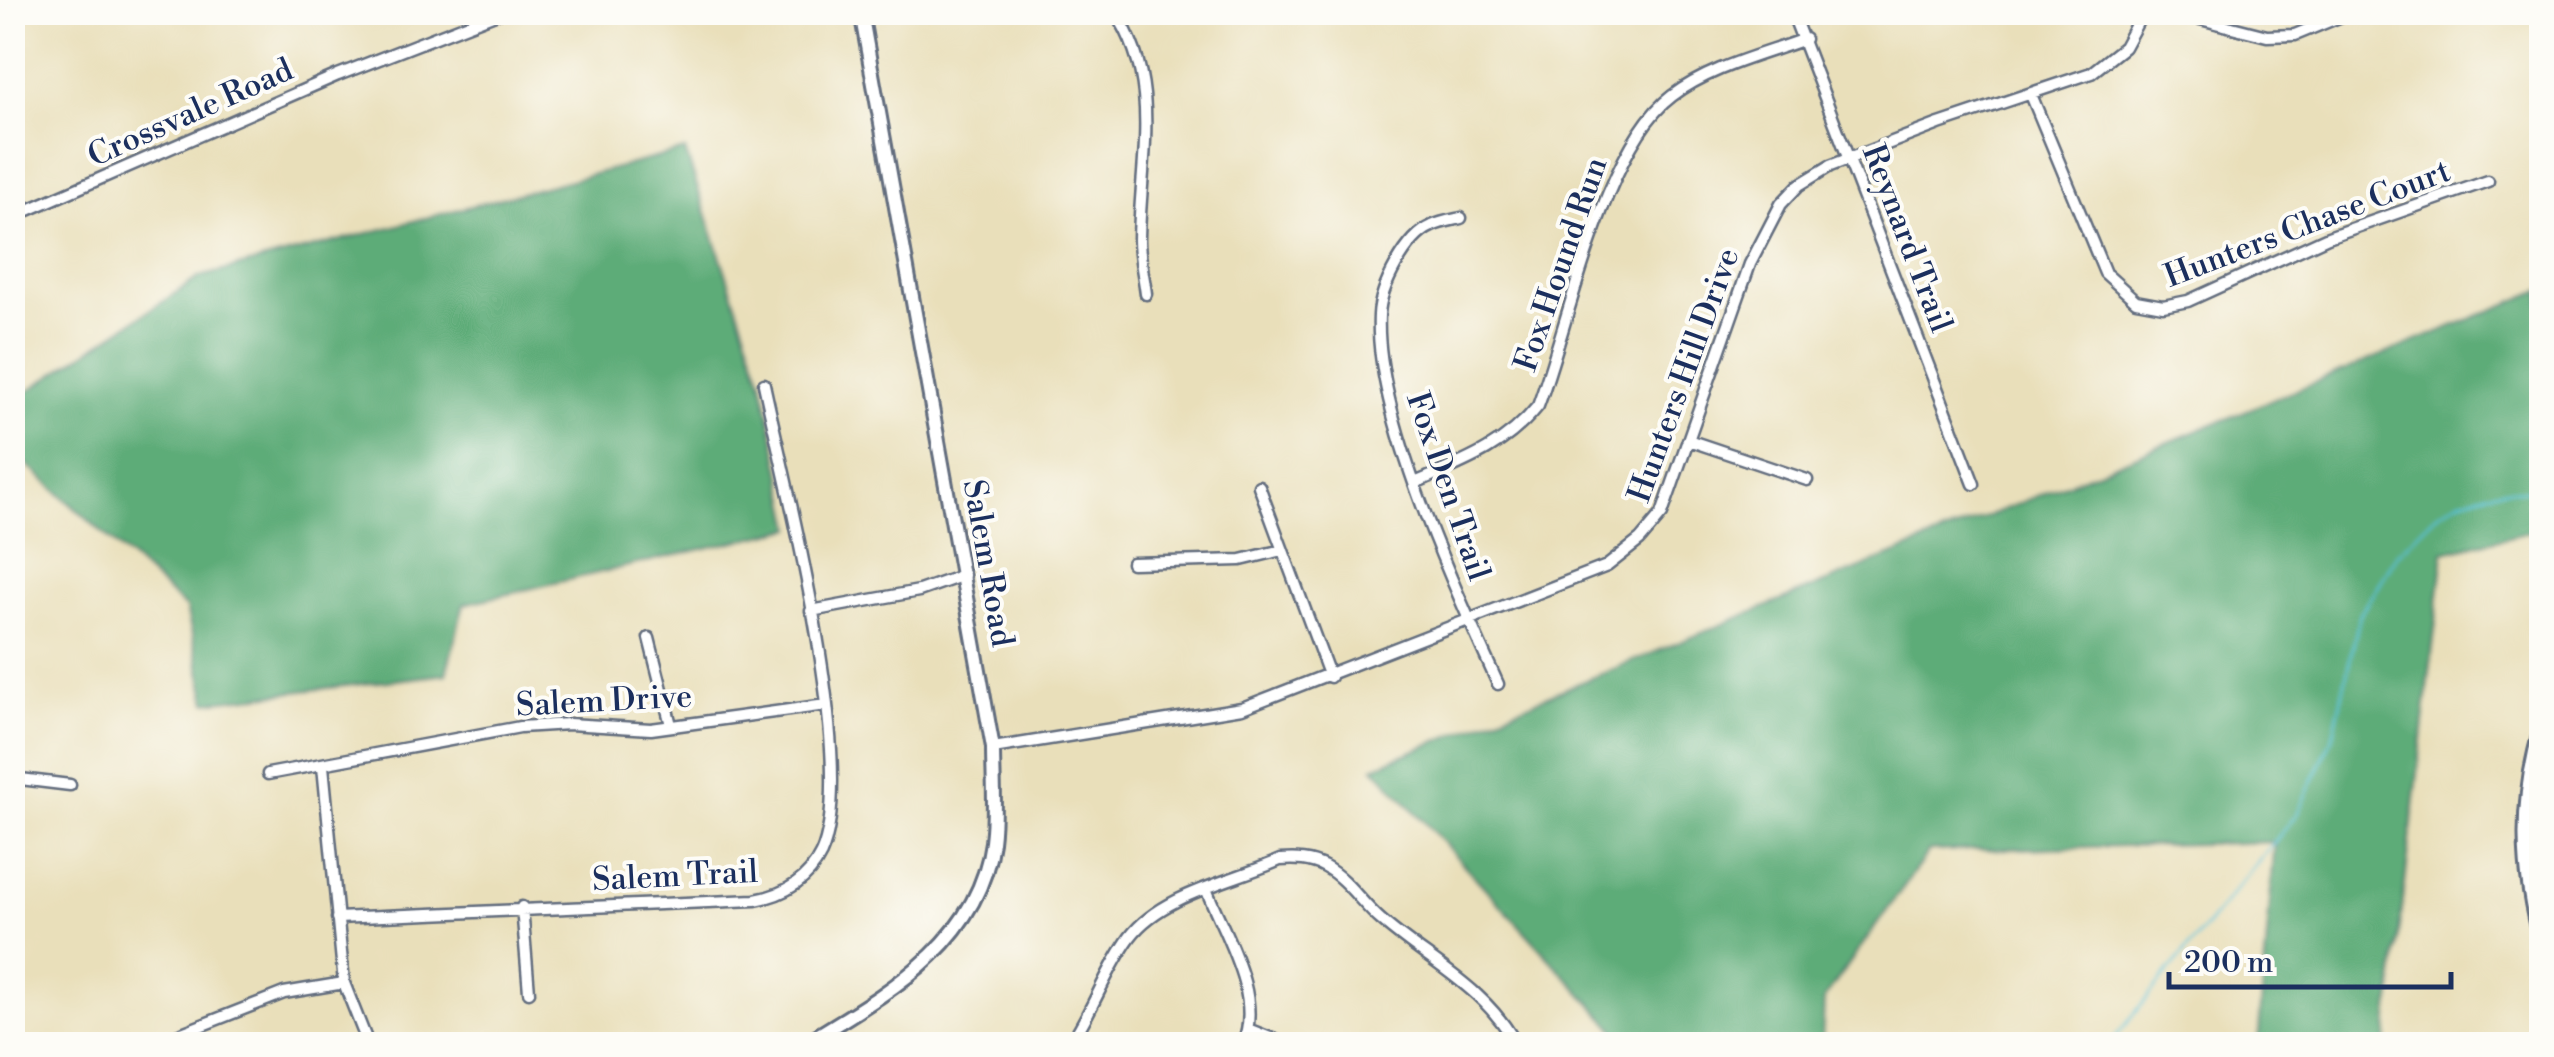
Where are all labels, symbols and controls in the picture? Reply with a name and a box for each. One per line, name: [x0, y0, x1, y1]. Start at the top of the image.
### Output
street label: Crossvale Road: [82, 50, 299, 176]
street label: Reynard Trail: [1853, 139, 1961, 338]
street label: Hunters Chase Court: [2159, 151, 2456, 297]
street label: Fox Hound Run: [1506, 152, 1616, 377]
street label: Hunters Hill Drive: [1619, 243, 1749, 508]
street label: Fox Den Trail: [1397, 387, 1499, 586]
street label: Salem Road: [954, 476, 1022, 650]
street label: Salem Drive: [515, 676, 693, 726]
street label: Salem Trail: [591, 852, 759, 900]
scale bar: [2169, 927, 2452, 989]
text: 200 m: [2184, 944, 2273, 982]

